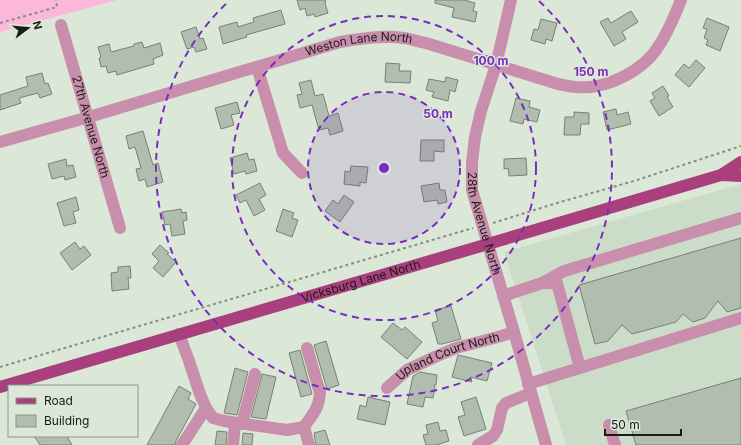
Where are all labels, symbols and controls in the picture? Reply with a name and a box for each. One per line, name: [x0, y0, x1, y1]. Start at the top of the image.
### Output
north arrow: [8, 8, 48, 48]
text: N: [30, 19, 45, 31]
street label: Weston Lane North: [303, 29, 414, 59]
text: 100 m: [473, 53, 509, 68]
text: 150 m: [574, 64, 608, 79]
street label: 27th Avenue North: [69, 74, 113, 180]
text: 50 m: [423, 106, 453, 121]
centre of rings: [377, 161, 391, 175]
street label: 28th Avenue North: [465, 172, 505, 277]
street label: Vicksburg Lane North: [299, 256, 422, 305]
street label: Upland Court North: [392, 329, 501, 383]
legend: [8, 385, 138, 437]
text: Road: [44, 393, 73, 408]
scale bar: [605, 411, 681, 437]
text: Building: [44, 413, 89, 428]
text: 50 m: [611, 417, 640, 432]

